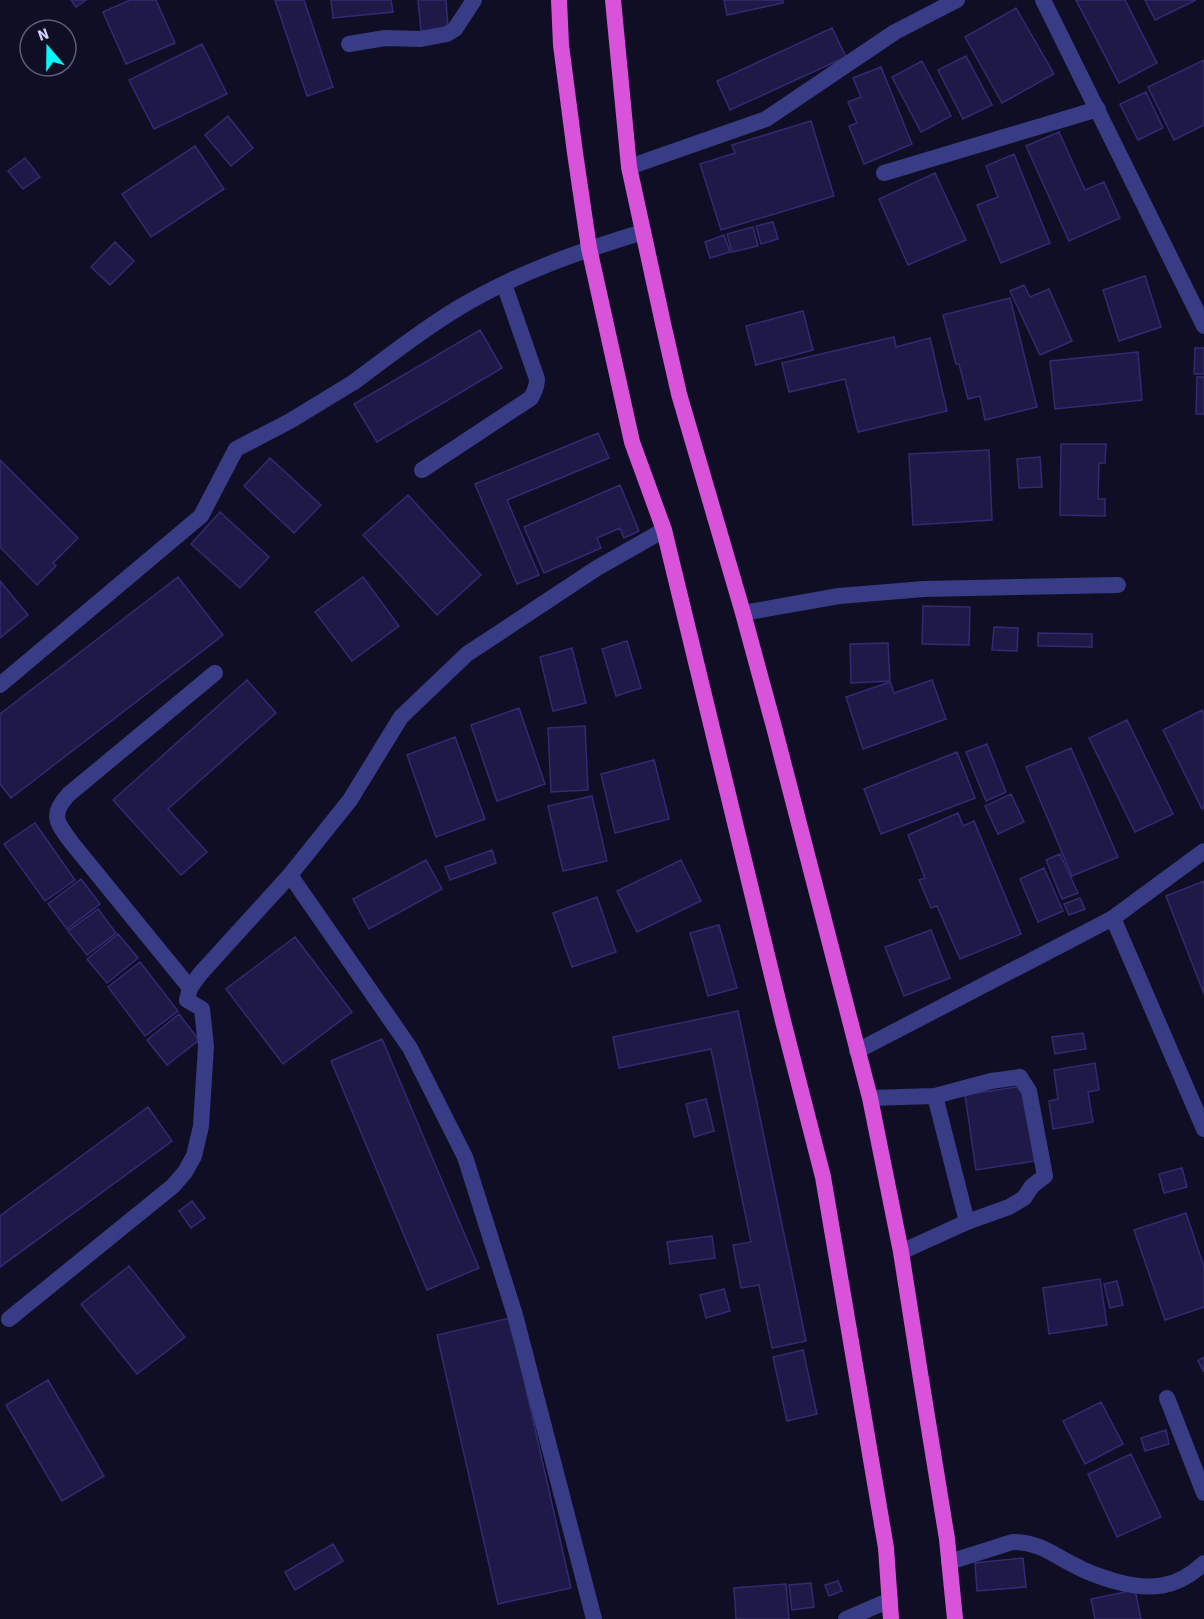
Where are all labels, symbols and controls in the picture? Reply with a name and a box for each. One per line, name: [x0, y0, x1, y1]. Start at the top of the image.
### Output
north arrow: [18, 18, 78, 78]
text: N: [34, 23, 52, 47]

